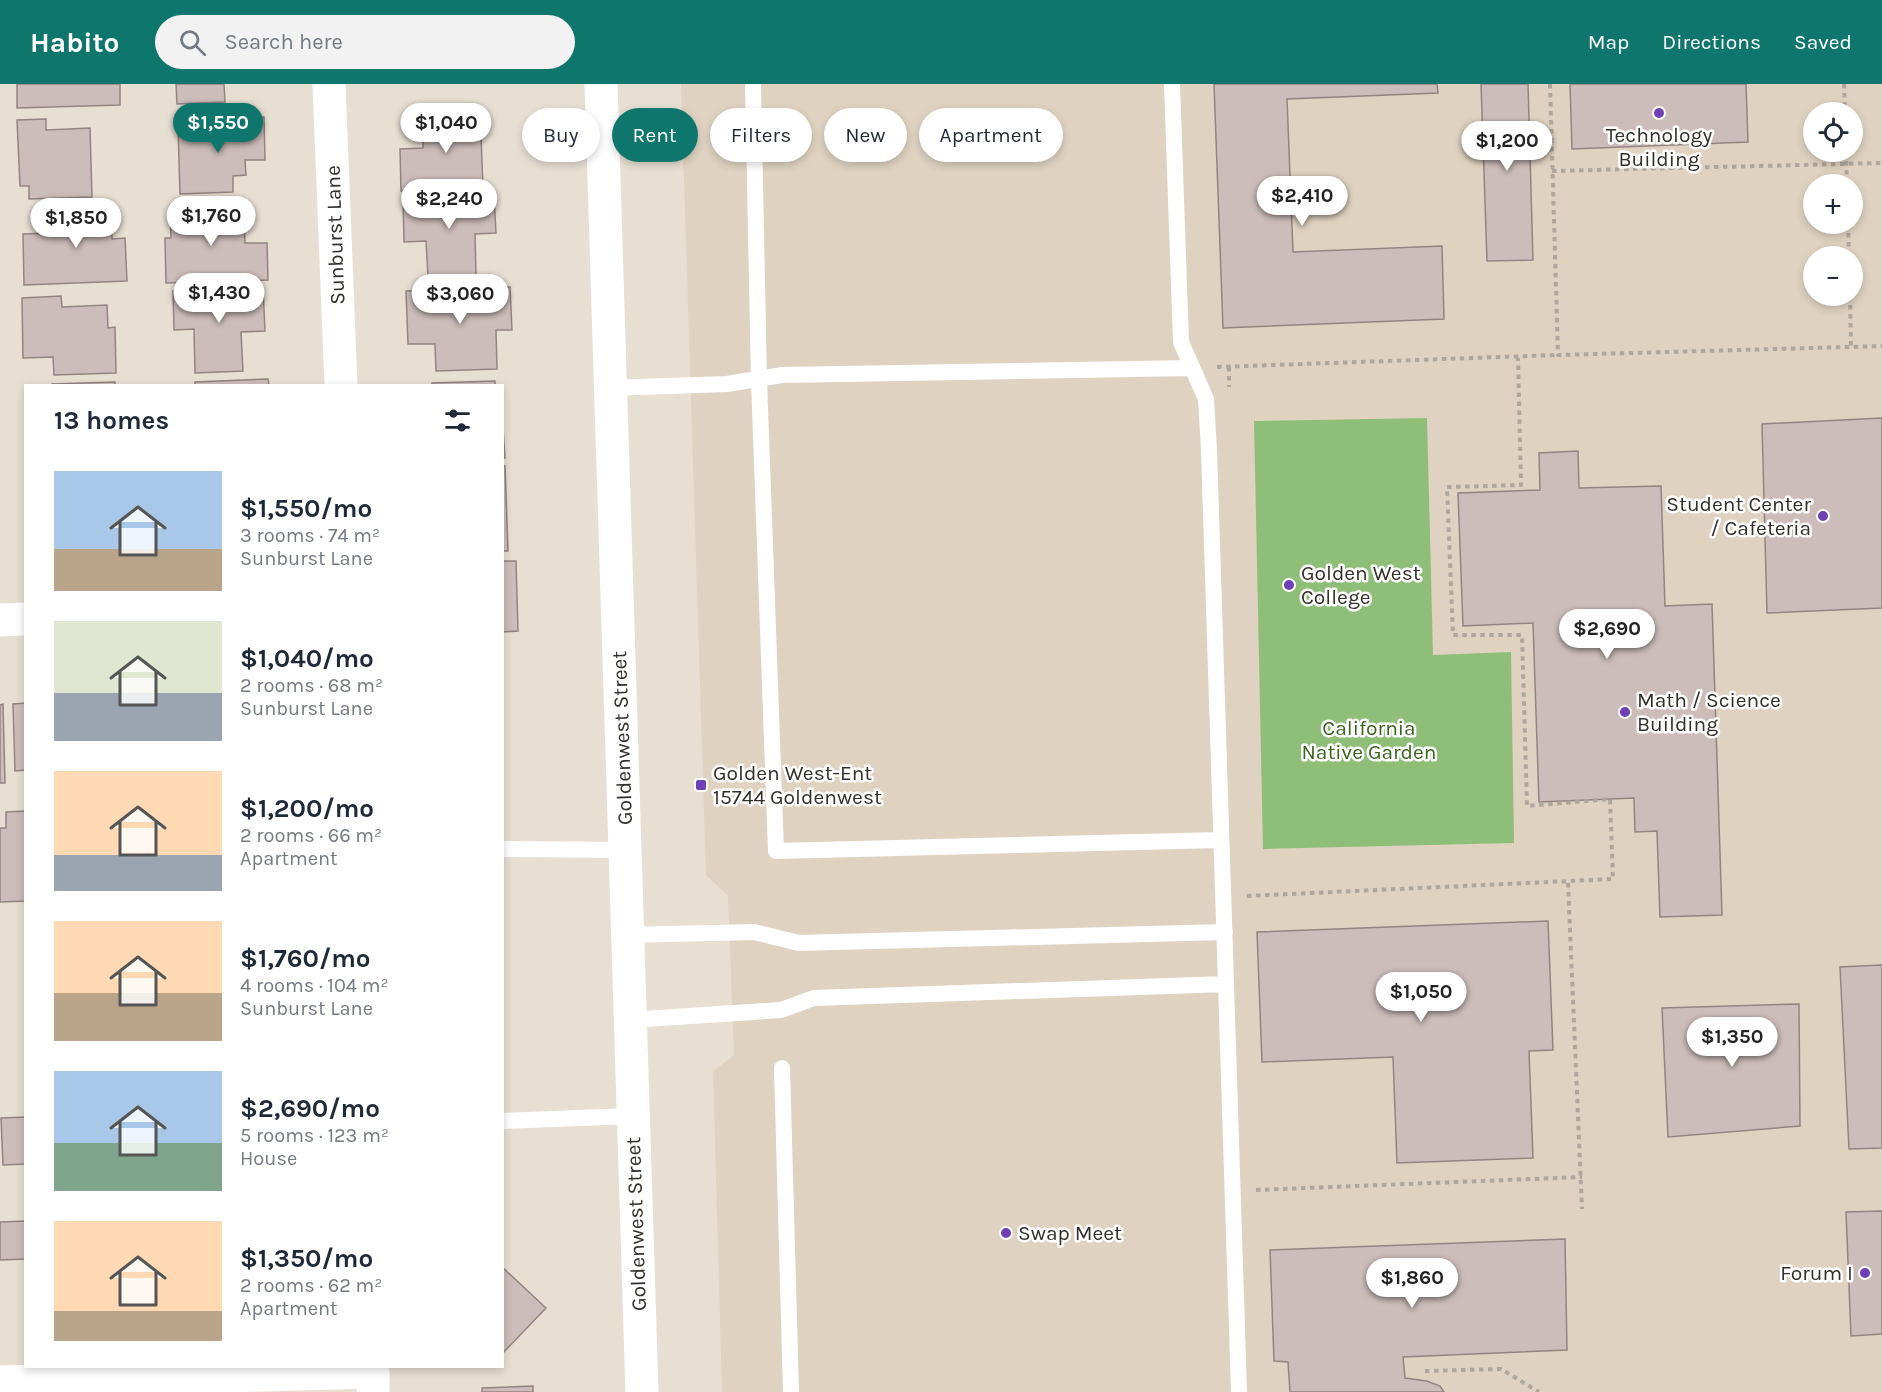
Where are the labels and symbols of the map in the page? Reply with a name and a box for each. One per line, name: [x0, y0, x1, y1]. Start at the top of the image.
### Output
pin: $1,550: [169, 103, 267, 154]
pin: $1,040: [397, 103, 495, 154]
marker: Technology Building: [1652, 106, 1666, 120]
pin: $1,200: [1458, 121, 1556, 172]
place label: Technology Building: [1606, 123, 1713, 171]
street label: Sunburst Lane: [321, 165, 349, 305]
pin: $2,410: [1253, 176, 1351, 227]
pin: $2,240: [400, 179, 498, 230]
pin: $1,760: [162, 196, 260, 247]
pin: $1,850: [27, 198, 125, 249]
pin: $1,430: [170, 273, 268, 324]
pin: $3,060: [411, 274, 509, 325]
place label: Student Center / Cafeteria: [1666, 492, 1811, 540]
marker: Student Center / Cafeteria: [1816, 509, 1830, 523]
place label: Golden West College: [1301, 561, 1421, 609]
marker: Golden West College: [1282, 578, 1296, 592]
pin: $2,690: [1558, 609, 1656, 660]
street label: Goldenwest Street: [607, 650, 637, 826]
place label: Math / Science Building: [1637, 688, 1781, 736]
marker: Math / Science Building: [1618, 705, 1632, 719]
park label: California Native Garden: [1302, 716, 1436, 764]
place label: Golden West-Ent 15744 Goldenwest: [713, 761, 882, 809]
marker: Golden West-Ent 15744 Goldenwest: [694, 778, 708, 792]
pin: $1,050: [1372, 972, 1470, 1023]
pin: $1,350: [1683, 1017, 1781, 1068]
street label: Goldenwest Street: [621, 1136, 651, 1312]
place label: Swap Meet: [1018, 1221, 1122, 1245]
marker: Swap Meet: [999, 1226, 1013, 1240]
pin: $1,860: [1363, 1258, 1461, 1309]
place label: Forum I: [1780, 1261, 1853, 1285]
marker: Forum I: [1858, 1266, 1872, 1280]

